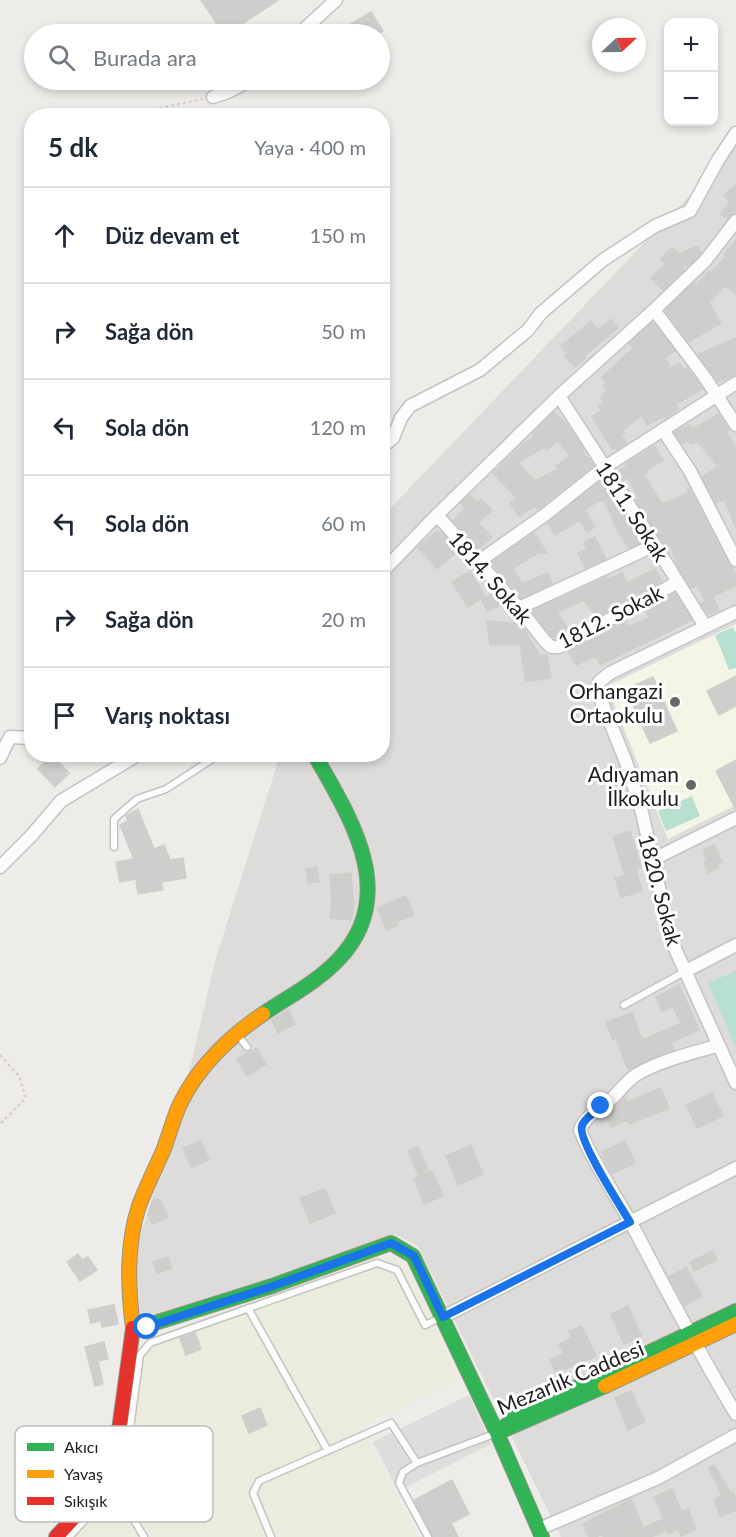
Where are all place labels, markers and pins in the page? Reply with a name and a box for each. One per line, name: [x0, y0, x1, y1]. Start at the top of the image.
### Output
place label: Orhangazi Ortaokulu: [569, 678, 663, 727]
marker: Orhangazi Ortaokulu: [668, 695, 682, 709]
place label: Adıyaman İlkokulu: [588, 761, 679, 810]
marker: Adıyaman İlkokulu: [684, 778, 698, 792]

